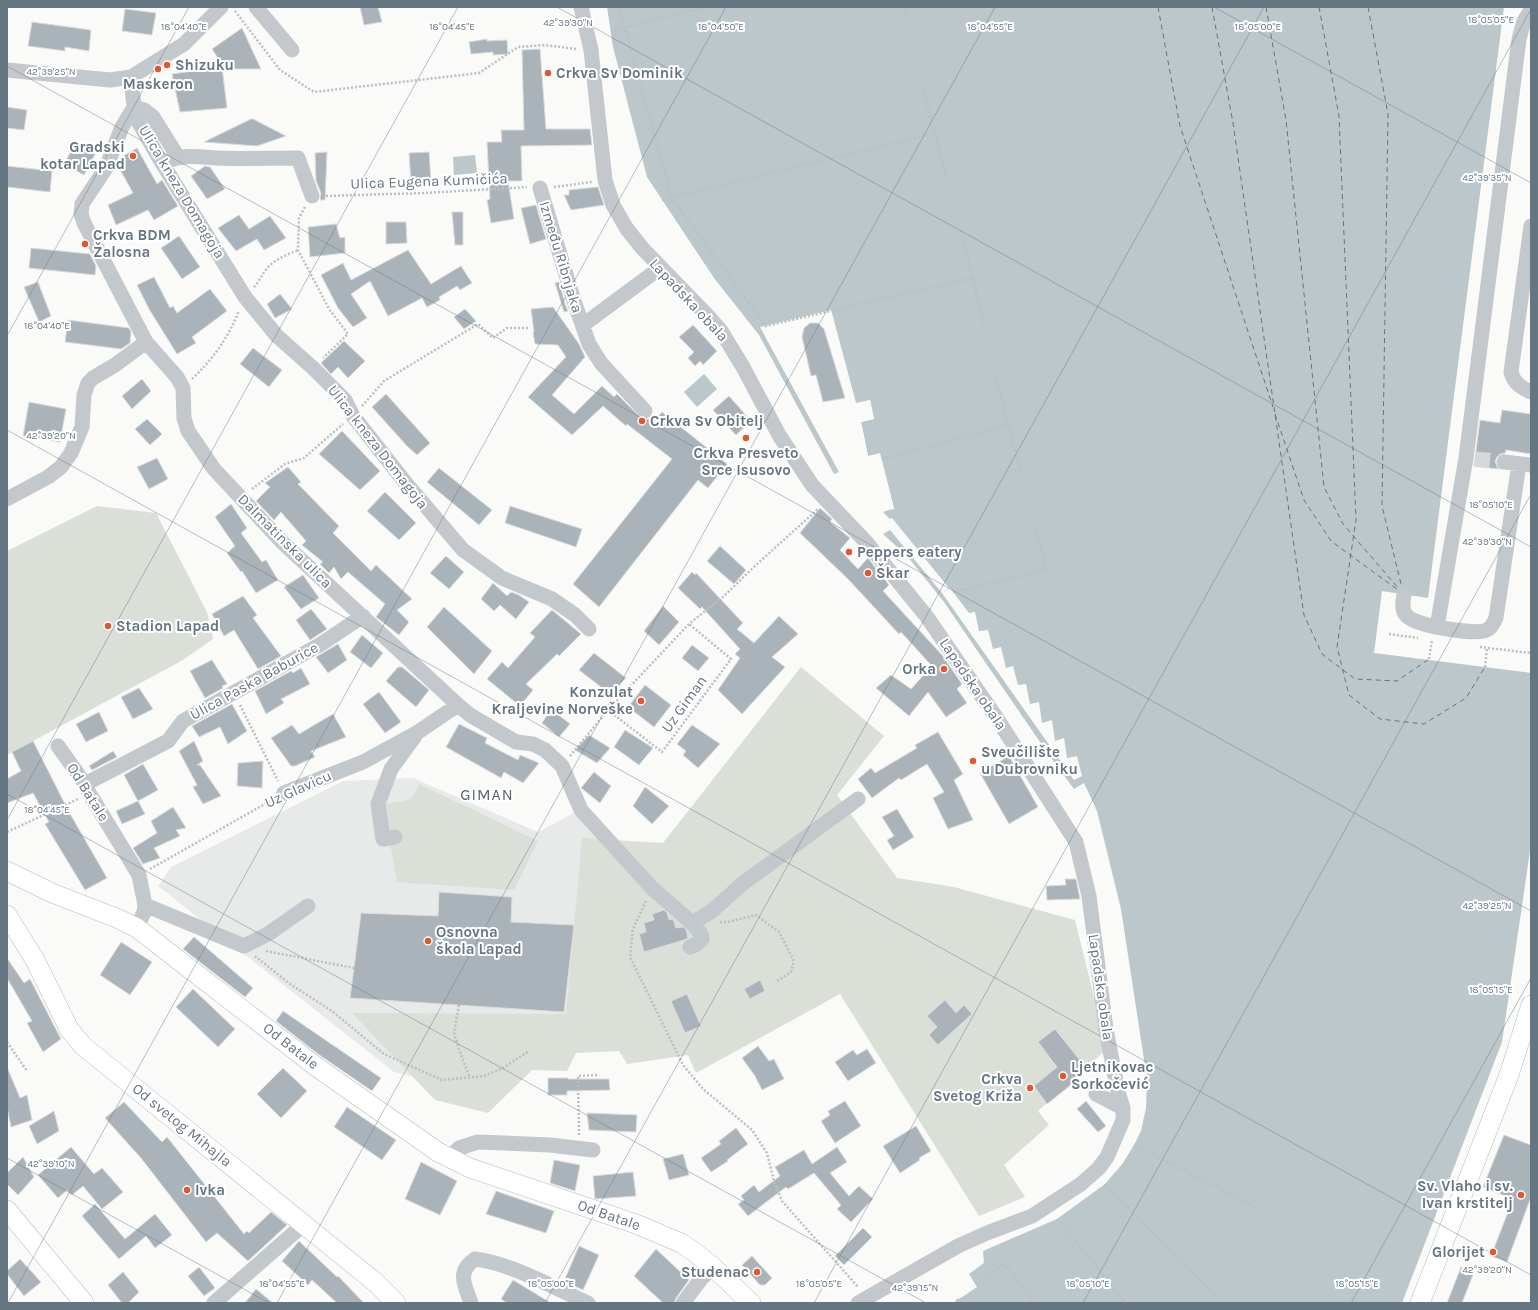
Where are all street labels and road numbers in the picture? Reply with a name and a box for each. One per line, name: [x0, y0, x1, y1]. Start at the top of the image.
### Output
street label: Ulica kneza Domagoja: [135, 122, 229, 262]
street label: Ulica Eugena Kumičića: [350, 169, 508, 193]
street label: Između Ribnjaka: [535, 199, 587, 315]
street label: Lapadska obala: [646, 255, 732, 345]
street label: Ulica kneza Domagoja: [324, 381, 432, 513]
street label: Dalmatinska ulica: [234, 490, 336, 592]
street label: Lapadska obala: [936, 635, 1010, 733]
street label: Ulica Paska Baburice: [187, 638, 321, 724]
street label: Uz Giman: [657, 672, 711, 736]
street label: Od Batale: [63, 759, 113, 825]
street label: Uz Glavicu: [262, 766, 334, 812]
street label: Lapadska obala: [1085, 933, 1117, 1041]
street label: Od Batale: [260, 1019, 322, 1073]
street label: Od svetog Mihajla: [129, 1079, 235, 1171]
street label: Od Batale: [575, 1196, 643, 1234]

